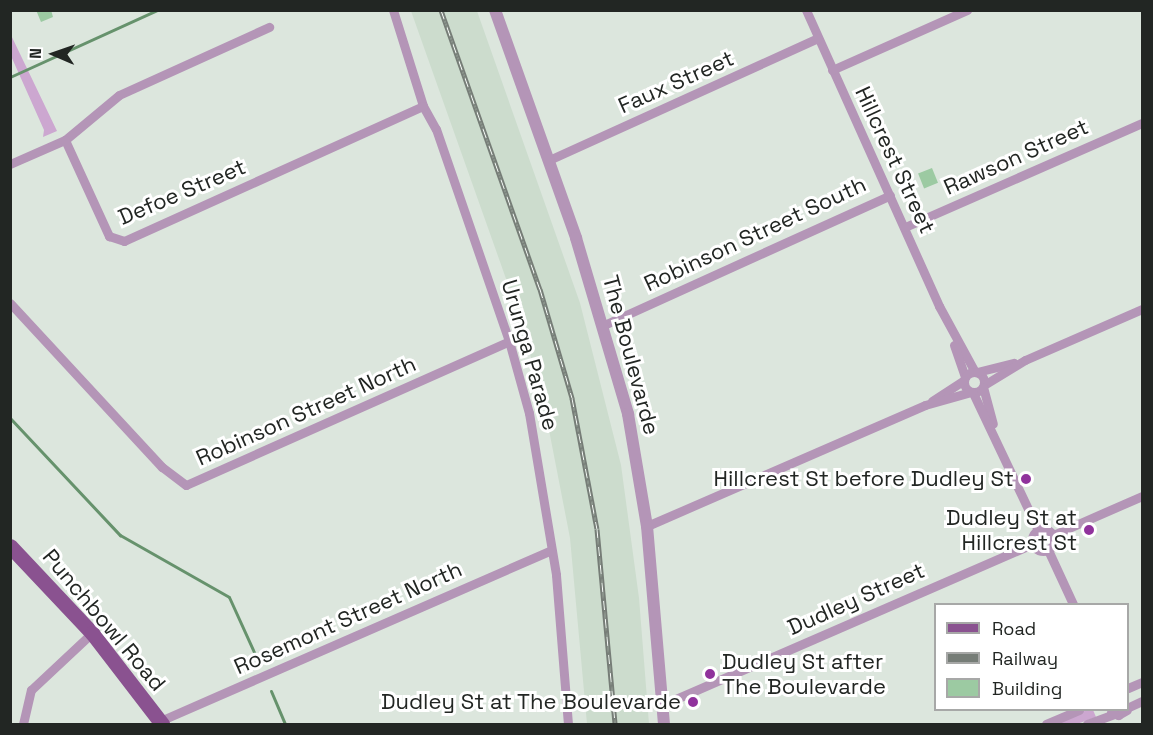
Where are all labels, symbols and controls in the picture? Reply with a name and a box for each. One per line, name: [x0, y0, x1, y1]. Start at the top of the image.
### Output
north arrow: [24, 24, 84, 84]
street label: Faux Street: [614, 45, 738, 119]
text: N: [25, 48, 46, 59]
street label: Hillcrest Street: [849, 82, 941, 238]
street label: Rawson Street: [940, 113, 1092, 201]
street label: Defoe Street: [114, 153, 250, 231]
street label: Robinson Street South: [640, 171, 870, 297]
street label: The Boulevarde: [597, 272, 665, 438]
street label: Urunga Parade: [496, 277, 564, 433]
street label: Robinson Street North: [192, 351, 420, 471]
place label: Hillcrest St before Dudley St: [713, 466, 1014, 492]
marker: Hillcrest St before Dudley St: [1019, 472, 1033, 486]
place label: Dudley St at Hillcrest St: [946, 504, 1077, 556]
marker: Dudley St at Hillcrest St: [1082, 523, 1096, 537]
street label: Punchbowl Road: [37, 544, 171, 696]
street label: Rosemont Street North: [230, 556, 466, 680]
street label: Dudley Street: [783, 557, 929, 641]
legend: [934, 603, 1129, 711]
text: Road: [992, 617, 1036, 640]
text: Railway: [992, 647, 1058, 670]
place label: Dudley St after The Boulevarde: [722, 648, 886, 700]
marker: Dudley St after The Boulevarde: [703, 667, 717, 681]
text: Building: [992, 677, 1062, 700]
place label: Dudley St at The Boulevarde: [380, 689, 681, 715]
marker: Dudley St at The Boulevarde: [686, 695, 700, 709]

